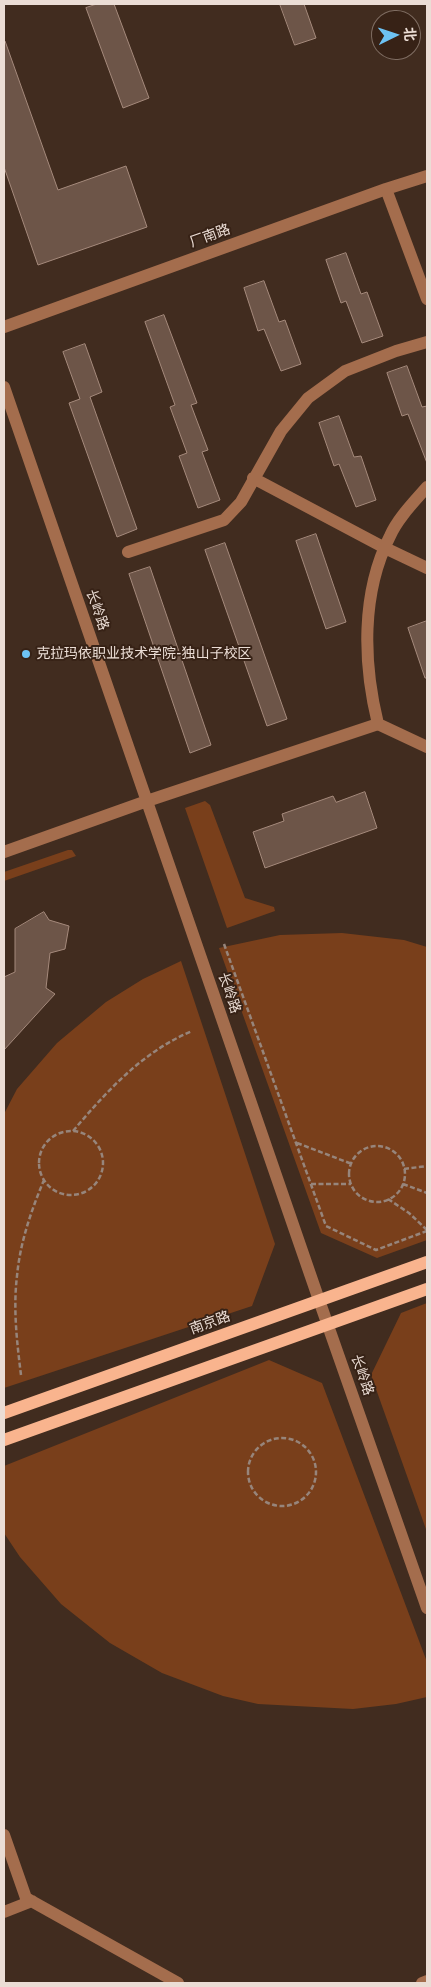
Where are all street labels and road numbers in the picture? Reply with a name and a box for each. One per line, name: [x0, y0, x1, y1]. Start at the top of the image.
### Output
street label: 厂南路: [187, 221, 233, 251]
street label: 长岭路: [82, 587, 112, 633]
street label: 长岭路: [214, 970, 244, 1016]
street label: 南京路: [187, 1308, 233, 1338]
street label: 长岭路: [347, 1352, 377, 1398]

